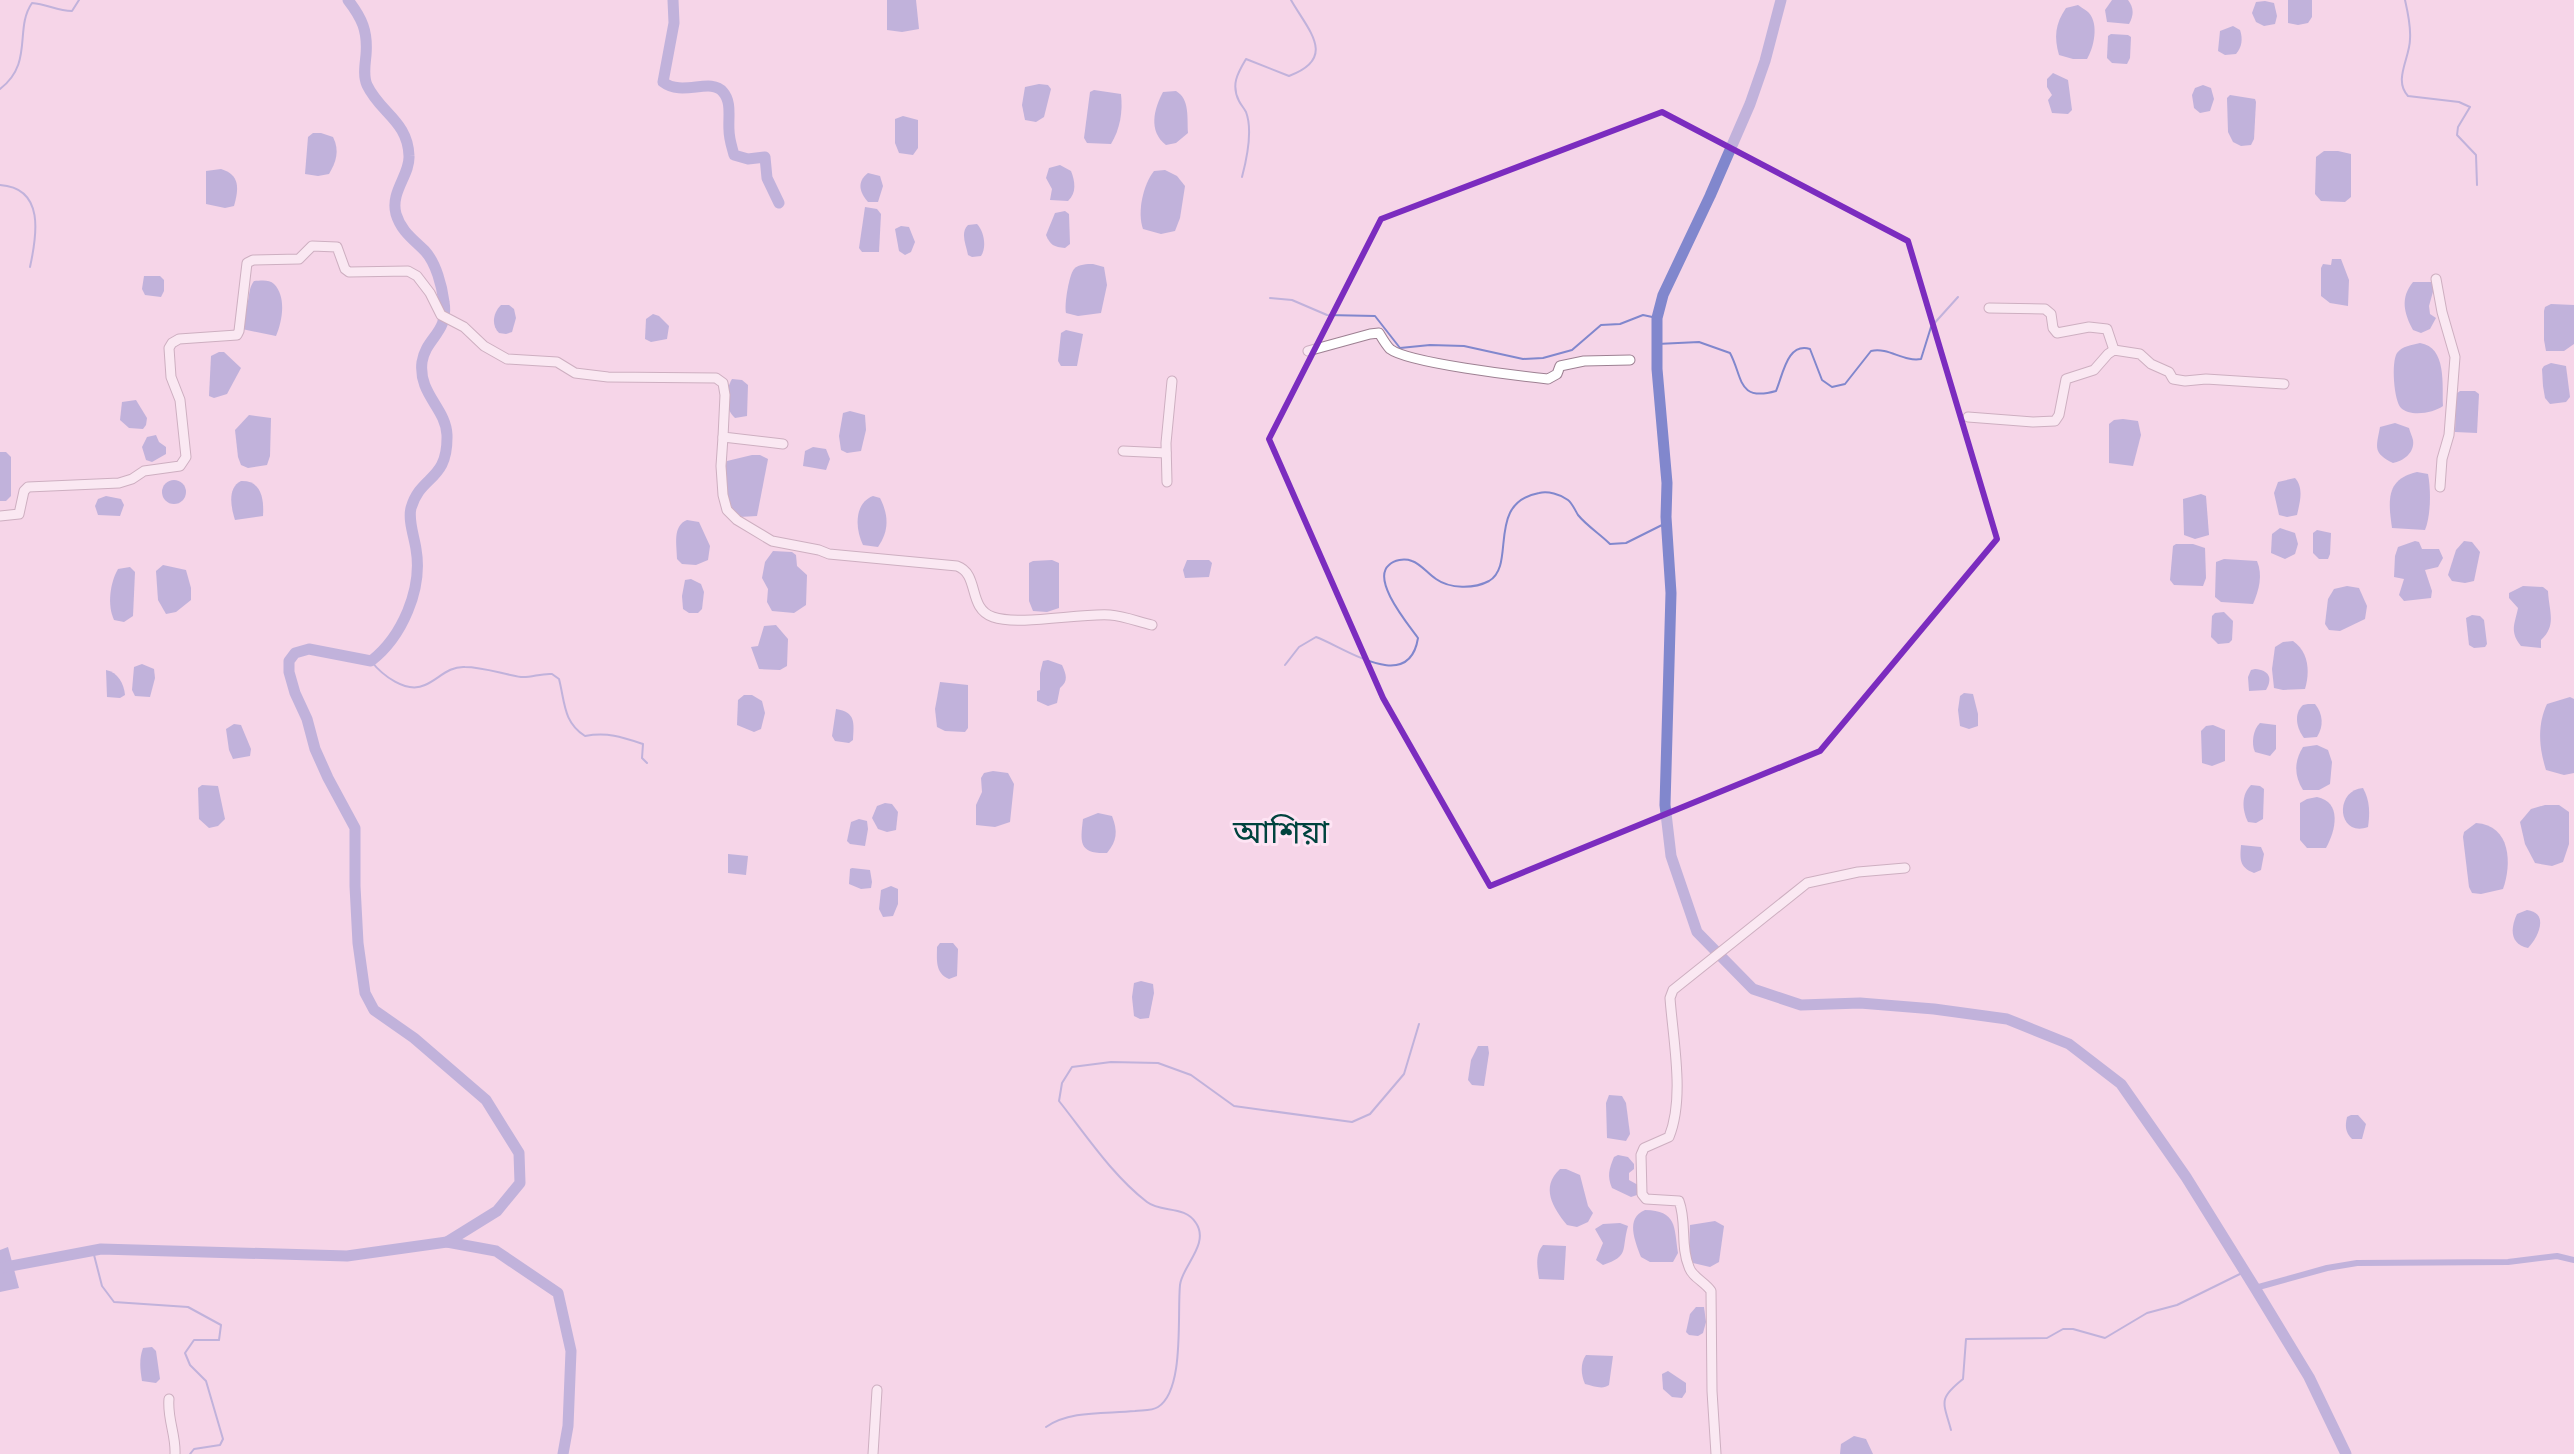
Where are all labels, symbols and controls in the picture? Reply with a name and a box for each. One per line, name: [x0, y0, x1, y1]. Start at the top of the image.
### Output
district label: আশিয়া: [1232, 807, 1329, 855]

